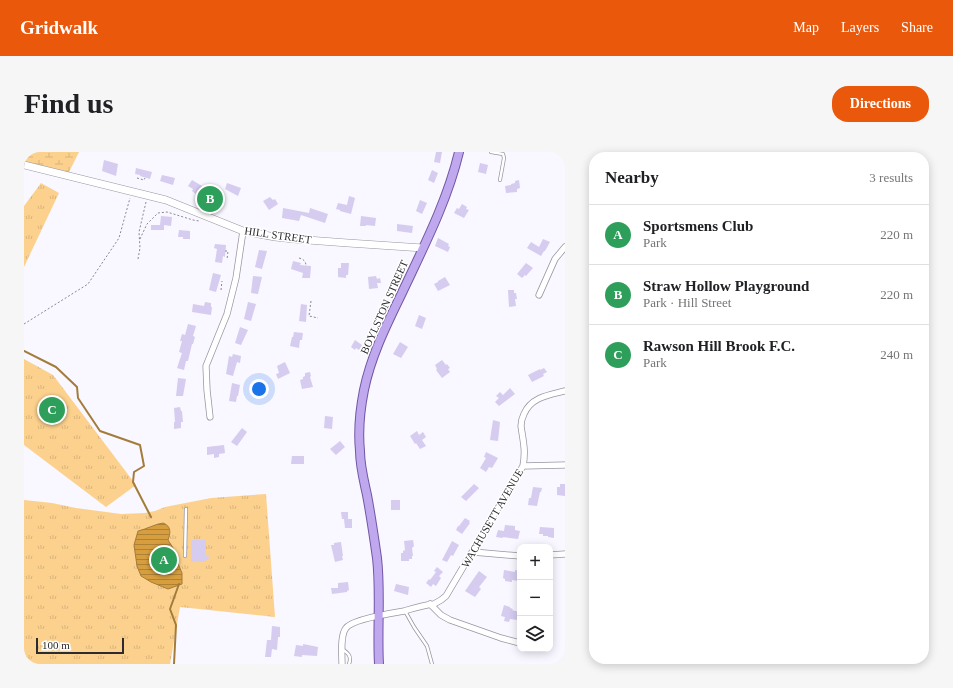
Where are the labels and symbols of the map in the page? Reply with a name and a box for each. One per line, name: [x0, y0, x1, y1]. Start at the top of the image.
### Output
pin: B: [197, 184, 223, 214]
street label: HILL STREET: [244, 224, 313, 246]
street label: BOYLSTON STREET: [358, 258, 410, 356]
your location: [249, 379, 269, 399]
pin: C: [39, 395, 65, 425]
street label: WACHUSETT AVENUE: [459, 466, 525, 570]
pin: A: [151, 545, 177, 575]
scale bar: [36, 636, 124, 655]

